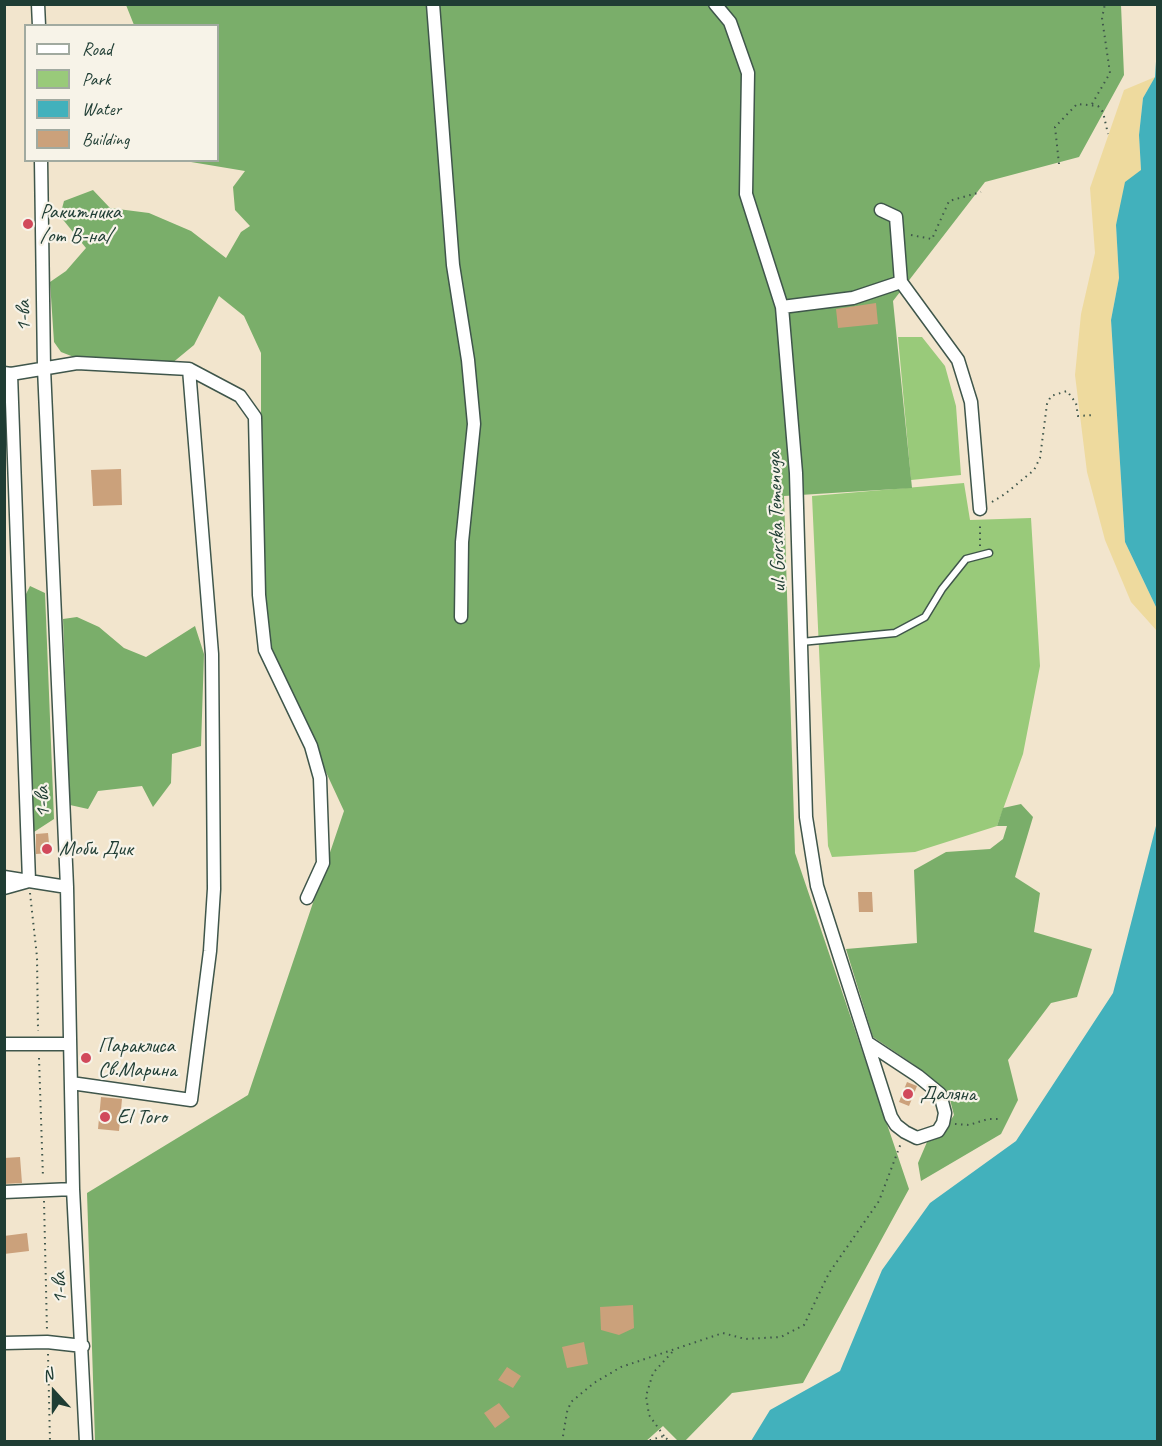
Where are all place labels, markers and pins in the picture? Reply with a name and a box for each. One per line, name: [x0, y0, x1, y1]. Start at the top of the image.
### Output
place label: Ракитника /от В-на/: [40, 199, 121, 249]
marker: Ракитника /от В-на/: [21, 217, 35, 231]
place label: Моби Дик: [59, 836, 133, 862]
marker: Моби Дик: [40, 842, 54, 856]
place label: Параклиса Св.Марина: [98, 1033, 177, 1083]
marker: Параклиса Св.Марина: [79, 1051, 93, 1065]
place label: Даляна: [920, 1081, 976, 1107]
marker: Даляна: [901, 1087, 915, 1101]
place label: El Toro: [117, 1104, 167, 1130]
marker: El Toro: [98, 1110, 112, 1124]

